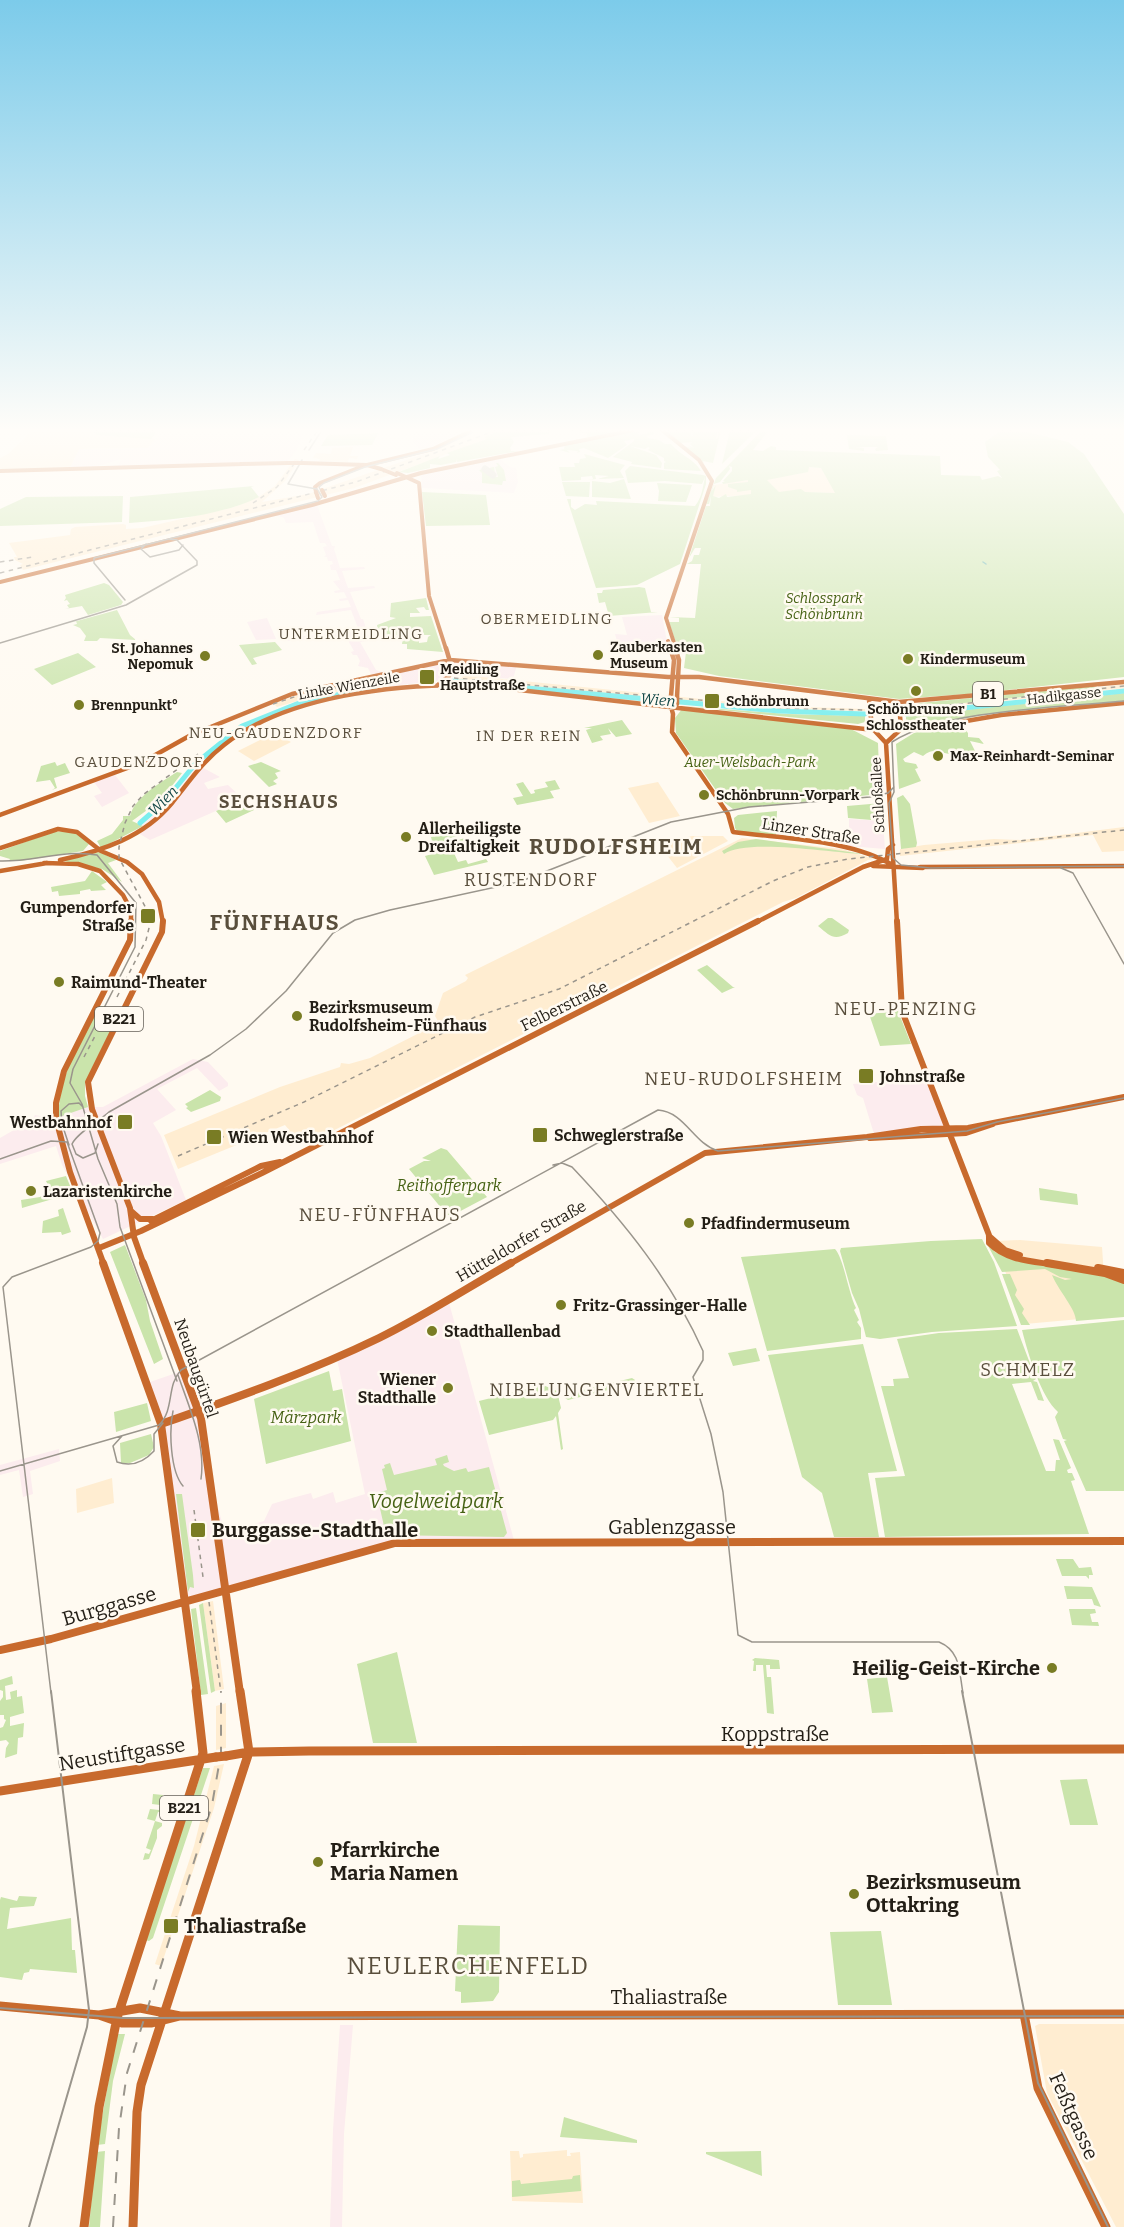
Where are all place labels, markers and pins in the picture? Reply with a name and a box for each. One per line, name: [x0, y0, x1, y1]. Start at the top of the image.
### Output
place label: Zauberkasten Museum: [610, 639, 702, 672]
place label: St. Johannes Nepomuk: [111, 640, 194, 673]
marker: Zauberkasten Museum: [591, 648, 605, 662]
marker: St. Johannes Nepomuk: [198, 649, 212, 663]
place label: Kindermuseum: [920, 651, 1026, 668]
marker: Kindermuseum: [901, 652, 915, 666]
place label: Meidling Hauptstraße: [440, 661, 526, 694]
marker: Meidling Hauptstraße: [418, 668, 436, 686]
marker: Schönbrunner Schlosstheater: [909, 684, 923, 698]
marker: Schönbrunn: [703, 692, 721, 710]
place label: Schönbrunn: [726, 693, 809, 710]
place label: Brennpunkt°: [91, 697, 178, 714]
marker: Brennpunkt°: [72, 698, 86, 712]
place label: Schönbrunner Schlosstheater: [866, 701, 966, 734]
place label: Max-Reinhardt-Seminar: [950, 748, 1115, 765]
marker: Max-Reinhardt-Seminar: [931, 749, 945, 763]
place label: Schönbrunn-Vorpark: [716, 787, 860, 804]
marker: Schönbrunn-Vorpark: [697, 788, 711, 802]
place label: Allerheiligste Dreifaltigkeit: [418, 819, 521, 856]
marker: Allerheiligste Dreifaltigkeit: [399, 830, 413, 844]
place label: Gumpendorfer Straße: [20, 898, 134, 935]
marker: Gumpendorfer Straße: [139, 907, 157, 925]
place label: Raimund-Theater: [71, 973, 207, 992]
marker: Raimund-Theater: [52, 975, 66, 989]
place label: Bezirksmuseum Rudolfsheim-Fünfhaus: [309, 998, 487, 1035]
marker: Bezirksmuseum Rudolfsheim-Fünfhaus: [290, 1009, 304, 1023]
marker: Johnstraße: [857, 1067, 875, 1085]
place label: Johnstraße: [879, 1067, 965, 1086]
place label: Westbahnhof: [10, 1113, 113, 1132]
marker: Westbahnhof: [116, 1113, 134, 1131]
marker: Schweglerstraße: [531, 1126, 549, 1144]
place label: Schweglerstraße: [554, 1126, 684, 1145]
marker: Wien Westbahnhof: [205, 1128, 223, 1146]
place label: Wien Westbahnhof: [228, 1128, 374, 1147]
place label: Lazaristenkirche: [43, 1182, 172, 1201]
marker: Lazaristenkirche: [24, 1184, 38, 1198]
place label: Pfadfindermuseum: [701, 1214, 851, 1233]
marker: Pfadfindermuseum: [682, 1216, 696, 1230]
place label: Fritz-Grassinger-Halle: [573, 1296, 747, 1315]
marker: Fritz-Grassinger-Halle: [554, 1298, 568, 1312]
place label: Stadthallenbad: [444, 1322, 561, 1341]
marker: Stadthallenbad: [425, 1324, 439, 1338]
place label: Wiener Stadthalle: [358, 1370, 436, 1407]
marker: Wiener Stadthalle: [441, 1381, 455, 1395]
place label: Burggasse-Stadthalle: [212, 1518, 418, 1542]
marker: Burggasse-Stadthalle: [189, 1521, 207, 1539]
place label: Heilig-Geist-Kirche: [852, 1656, 1040, 1680]
marker: Heilig-Geist-Kirche: [1045, 1661, 1059, 1675]
place label: Pfarrkirche Maria Namen: [330, 1838, 458, 1885]
marker: Pfarrkirche Maria Namen: [311, 1855, 325, 1869]
place label: Bezirksmuseum Ottakring: [866, 1870, 1021, 1917]
marker: Bezirksmuseum Ottakring: [847, 1887, 861, 1901]
place label: Thaliastraße: [184, 1914, 306, 1938]
marker: Thaliastraße: [162, 1917, 180, 1935]

